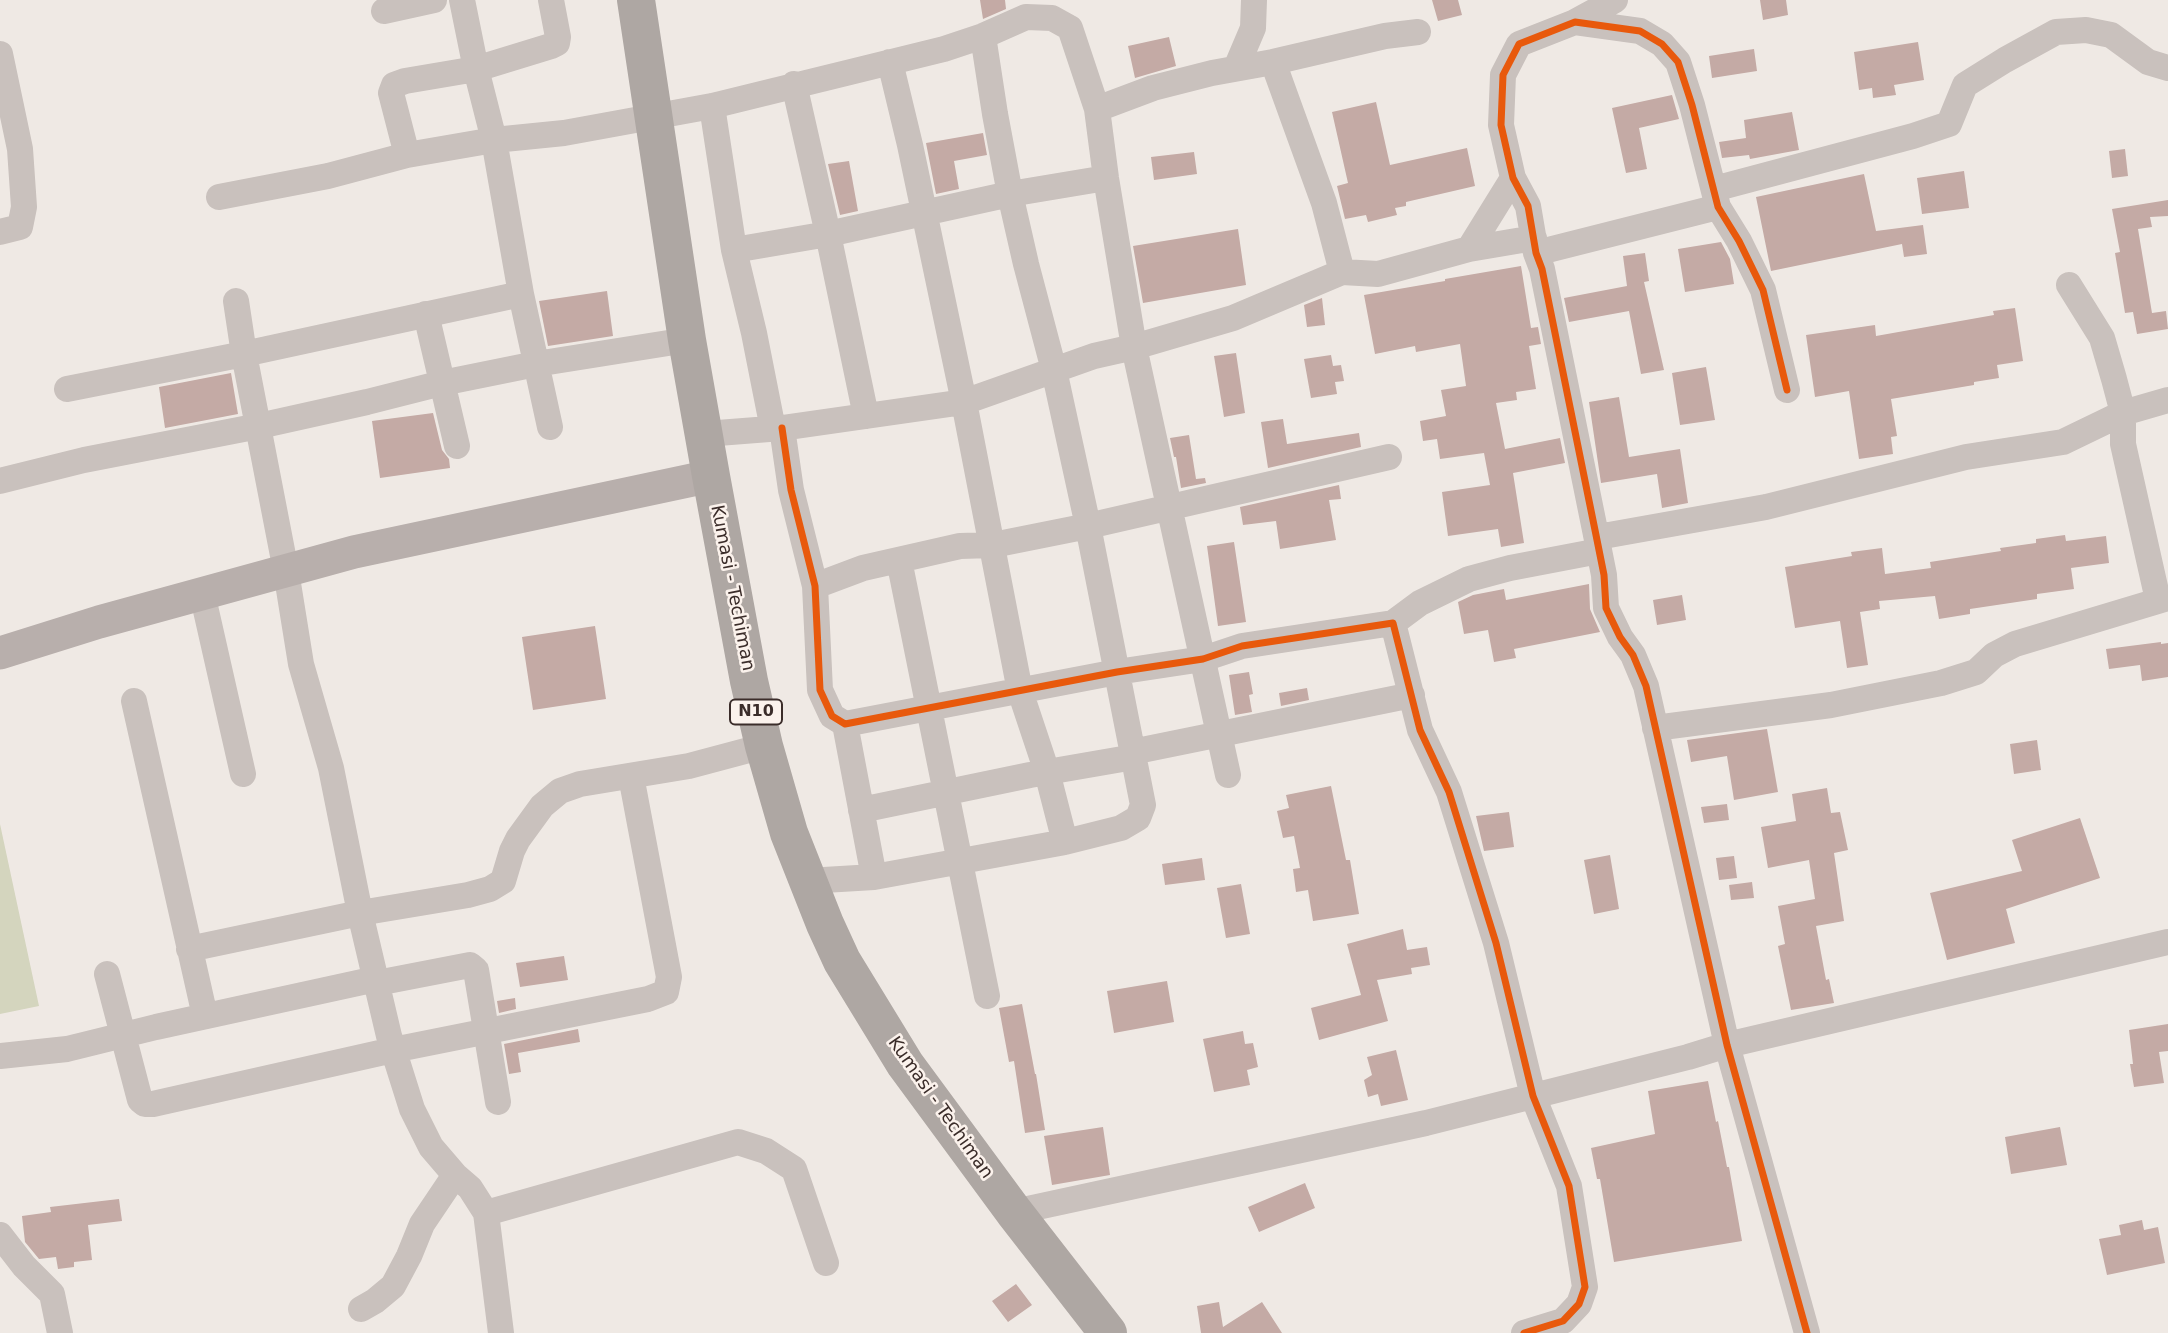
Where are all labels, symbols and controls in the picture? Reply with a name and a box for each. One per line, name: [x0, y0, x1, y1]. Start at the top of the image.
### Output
street label: Kumasi - Techiman: [705, 503, 759, 673]
road number: N10: [730, 699, 782, 724]
street label: Kumasi - Techiman: [883, 1033, 997, 1183]

